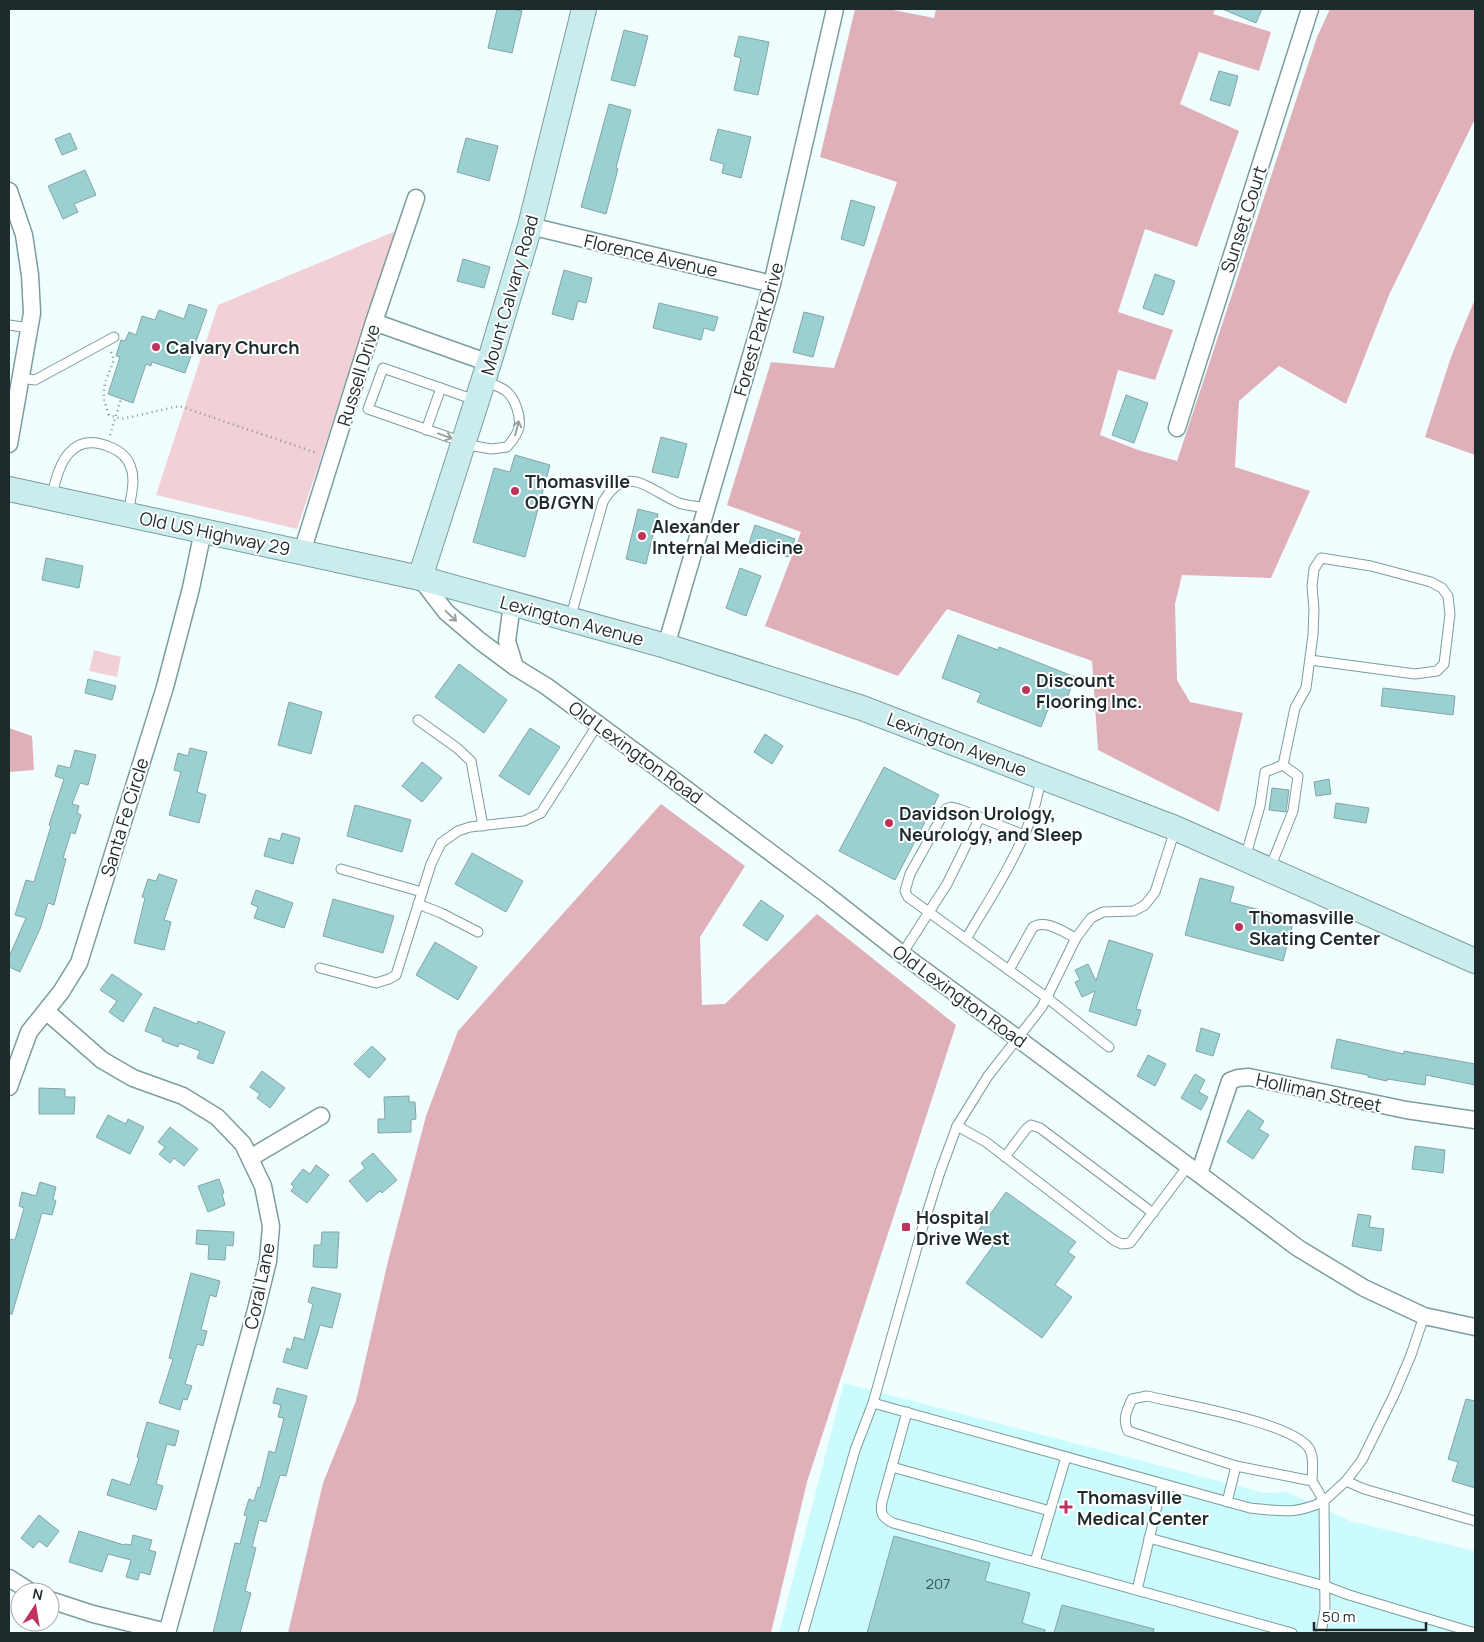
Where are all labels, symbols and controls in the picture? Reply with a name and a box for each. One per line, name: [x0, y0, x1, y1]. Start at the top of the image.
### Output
street label: Sunset Court: [1214, 162, 1272, 276]
street label: Mount Calvary Road: [475, 212, 543, 378]
street label: Florence Avenue: [582, 228, 720, 282]
street label: Forest Park Drive: [727, 259, 789, 399]
street label: Russell Drive: [331, 321, 385, 429]
place label: Calvary Church: [166, 335, 299, 359]
marker: Calvary Church: [150, 341, 162, 353]
one-way arrow: [513, 421, 522, 437]
one-way arrow: [437, 432, 452, 441]
place label: Thomasville OB/GYN: [525, 469, 630, 514]
marker: Thomasville OB/GYN: [509, 485, 521, 497]
street label: Old US Highway 29: [137, 505, 293, 561]
place label: Alexander Internal Medicine: [652, 514, 804, 559]
marker: Alexander Internal Medicine: [636, 530, 648, 542]
street label: Lexington Avenue: [498, 589, 646, 651]
one-way arrow: [444, 610, 457, 622]
place label: Discount Flooring Inc.: [1036, 668, 1143, 713]
marker: Discount Flooring Inc.: [1020, 684, 1032, 696]
street label: Old Lexington Road: [564, 695, 708, 809]
street label: Lexington Avenue: [884, 706, 1030, 782]
street label: Santa Fe Circle: [94, 755, 154, 879]
place label: Davidson Urology, Neurology, and Sleep: [899, 801, 1083, 846]
marker: Davidson Urology, Neurology, and Sleep: [883, 817, 895, 829]
place label: Thomasville Skating Center: [1249, 905, 1380, 950]
marker: Thomasville Skating Center: [1233, 921, 1245, 933]
street label: Old Lexington Road: [888, 939, 1032, 1053]
street label: Holliman Street: [1254, 1067, 1384, 1117]
place label: Hospital Drive West: [916, 1205, 1010, 1250]
marker: Hospital Drive West: [900, 1221, 912, 1233]
street label: Coral Lane: [238, 1241, 280, 1331]
place label: Thomasville Medical Center: [1077, 1485, 1209, 1530]
marker: Thomasville Medical Center: [1059, 1500, 1073, 1514]
house number: 207: [925, 1573, 951, 1594]
north arrow: [10, 1582, 60, 1632]
text: N: [31, 1583, 45, 1604]
scale bar: [1314, 1600, 1426, 1632]
text: 50 m: [1322, 1606, 1356, 1627]

